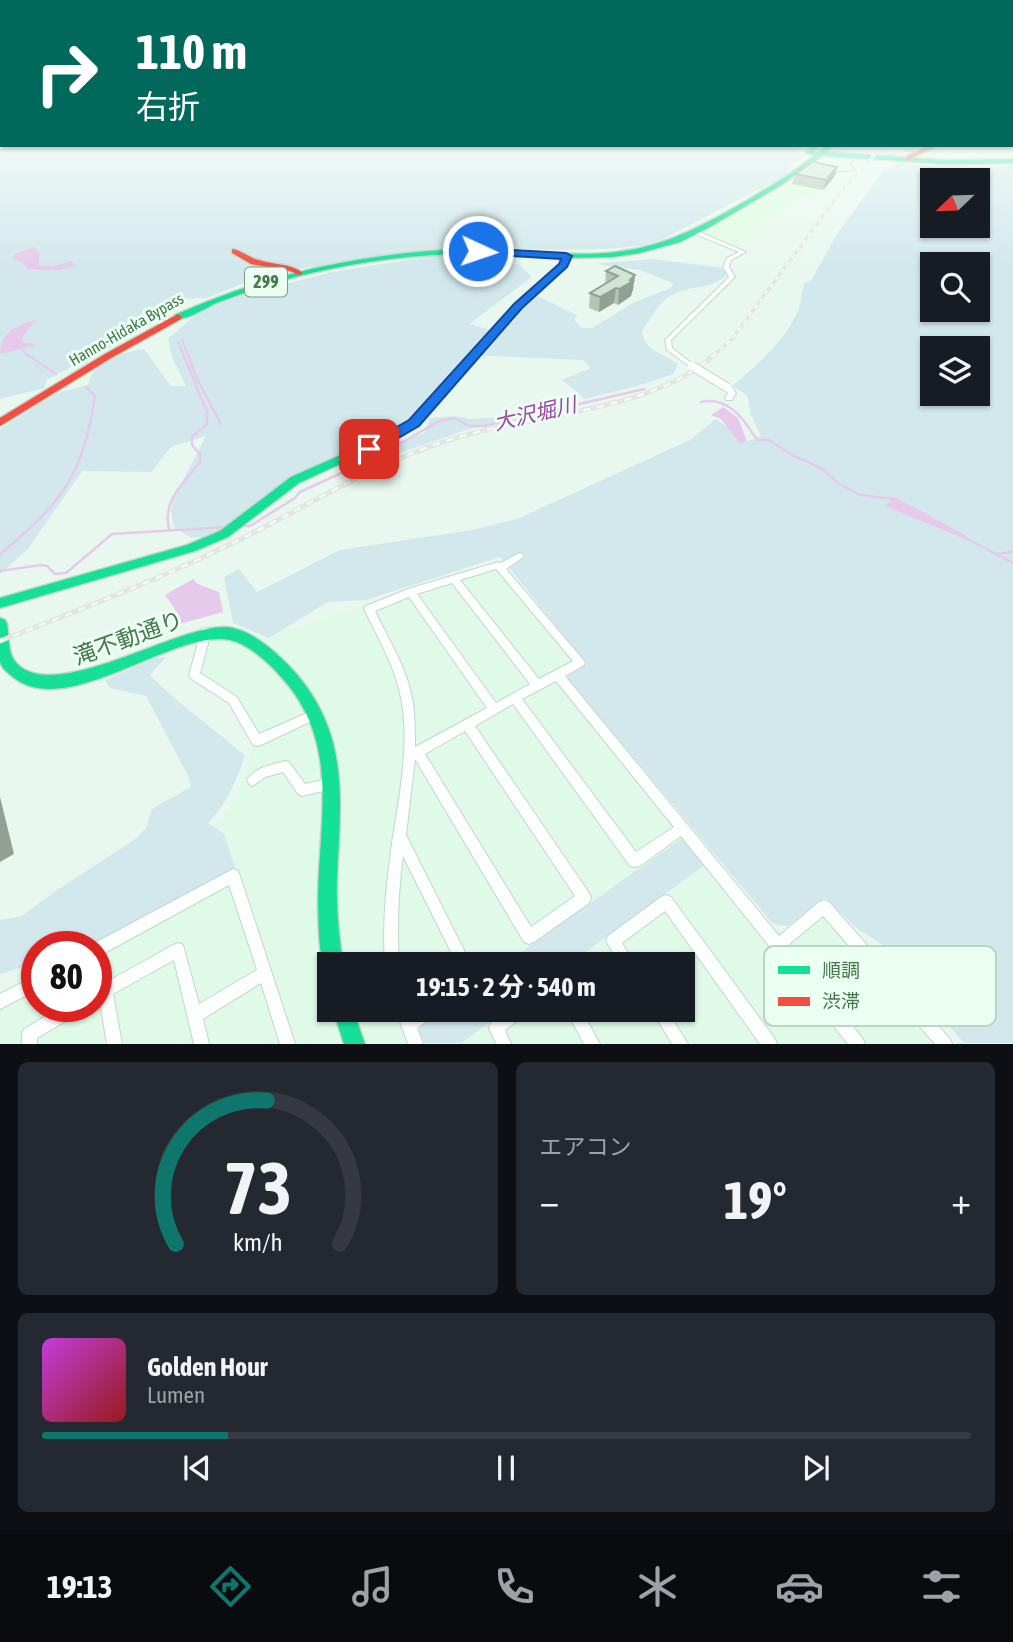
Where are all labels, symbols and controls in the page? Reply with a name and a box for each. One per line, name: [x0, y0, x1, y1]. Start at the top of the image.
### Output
text: 110 m: [136, 23, 247, 79]
icon: right: [21, 28, 112, 119]
text: 右折: [136, 88, 200, 125]
north arrow: [920, 168, 990, 238]
map controls: [920, 168, 990, 406]
position arrow: [441, 214, 515, 288]
button: search: [920, 252, 990, 322]
road number: 299: [245, 268, 287, 296]
street label: Hanno-Hidaka Bypass: [66, 289, 187, 370]
button: layers: [920, 336, 990, 406]
water label: 大沢堀川: [491, 391, 580, 434]
pin: [339, 419, 399, 479]
icon: arrive: [350, 430, 388, 468]
street label: 滝不動通り: [70, 606, 186, 670]
speed limit sign: 80: [21, 931, 112, 1022]
legend: [764, 946, 996, 1026]
text: 順調: [822, 959, 860, 981]
text: 19:15 · 2 分 · 540 m: [416, 972, 596, 1002]
text: 渋滞: [822, 990, 860, 1012]
text: エアコン: [540, 1134, 632, 1160]
text: 73: [224, 1147, 292, 1230]
text: 19°: [724, 1170, 787, 1230]
text: −: [540, 1179, 559, 1222]
text: +: [951, 1179, 971, 1222]
text: km/h: [233, 1228, 283, 1256]
text: Golden Hour: [147, 1352, 267, 1382]
text: Lumen: [147, 1382, 205, 1408]
icon: previous: [178, 1449, 216, 1487]
icon: pause: [487, 1449, 525, 1487]
icon: next: [797, 1449, 835, 1487]
icon: directions: [206, 1562, 255, 1611]
icon: music: [348, 1562, 397, 1611]
icon: phone: [490, 1562, 539, 1611]
icon: climate: [633, 1562, 682, 1611]
icon: car: [775, 1562, 824, 1611]
icon: filters: [917, 1562, 966, 1611]
text: 19:13: [47, 1568, 113, 1605]

